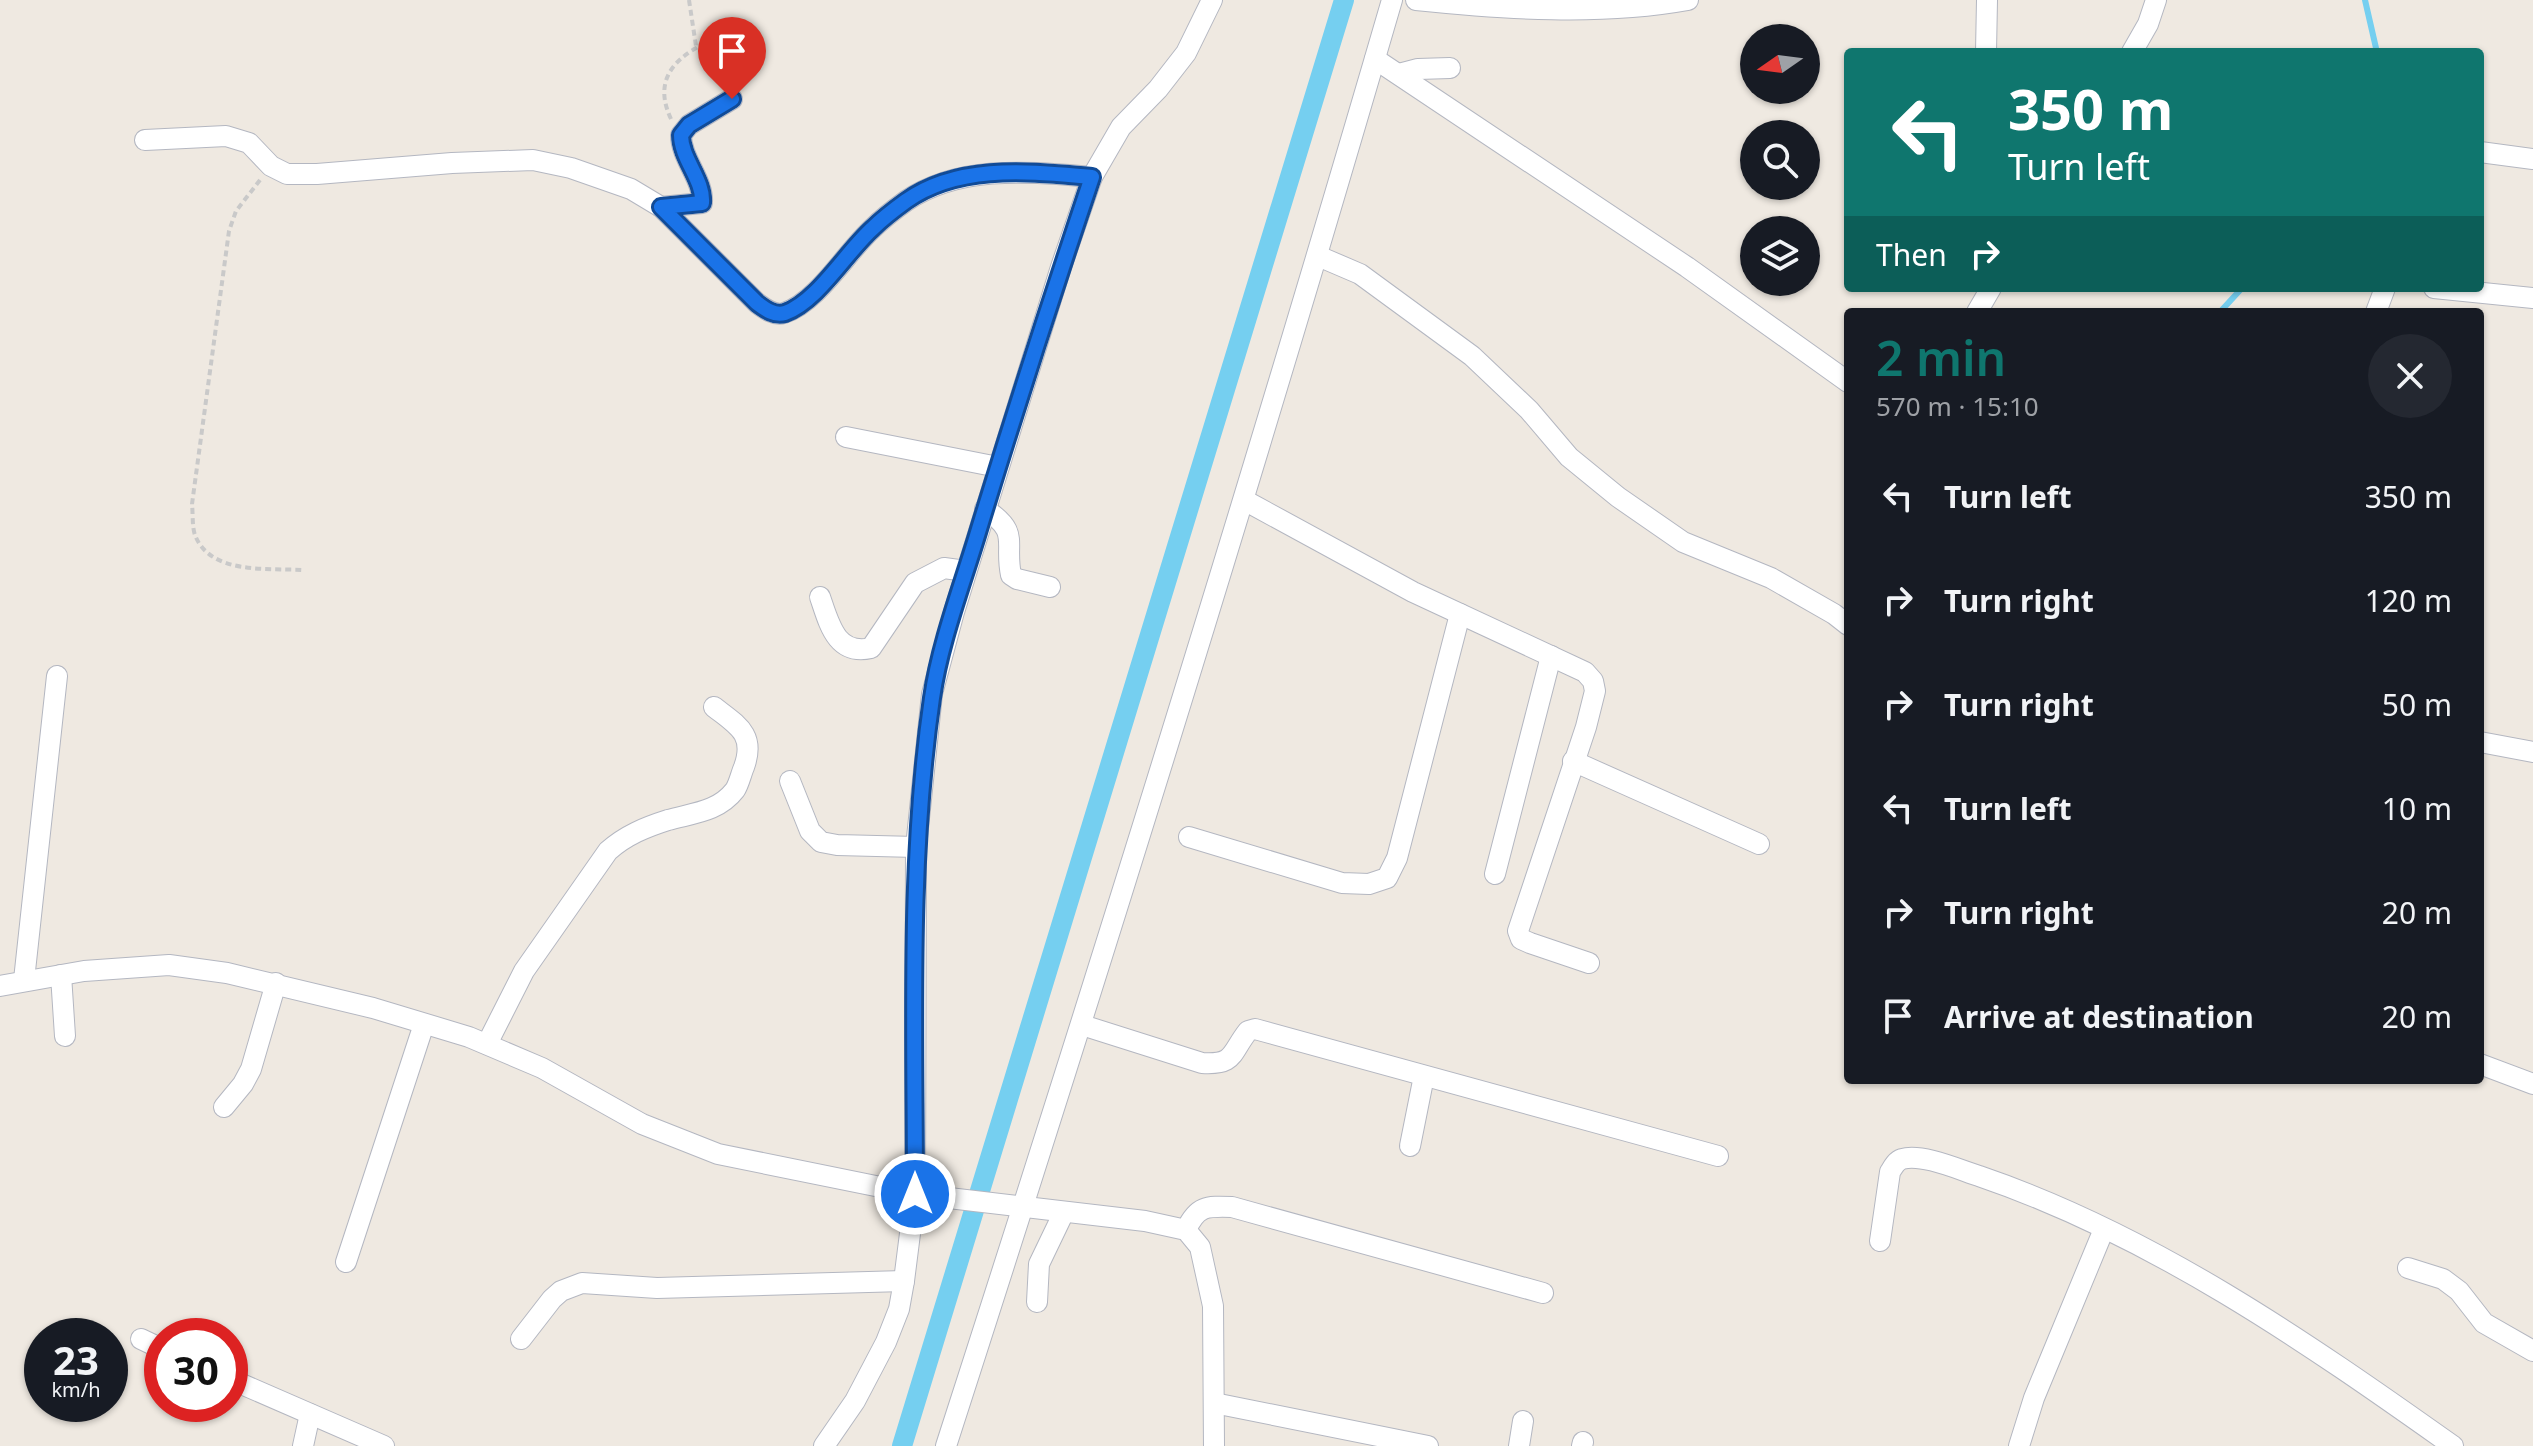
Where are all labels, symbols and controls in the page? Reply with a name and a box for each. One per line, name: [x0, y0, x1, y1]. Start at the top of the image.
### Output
pin: [698, 17, 766, 99]
north arrow: [1740, 24, 1820, 104]
map controls: [1740, 24, 1820, 296]
icon: arrive: [710, 29, 754, 73]
text: 350 m: [2008, 70, 2173, 146]
icon: left: [1876, 80, 1980, 184]
button: search: [1740, 120, 1820, 200]
text: Turn left: [2008, 142, 2150, 191]
button: layers: [1740, 216, 1820, 296]
icon: right: [1963, 232, 2007, 276]
text: Then: [1876, 234, 1947, 275]
text: 2 min: [1876, 325, 2006, 390]
button: close: [2368, 334, 2452, 418]
text: 570 m · 15:10: [1876, 388, 2039, 424]
icon: left: [1876, 474, 1920, 518]
text: Turn left: [1944, 476, 2072, 517]
text: 350 m: [2365, 476, 2452, 517]
icon: right: [1876, 578, 1920, 622]
text: Turn right: [1944, 580, 2094, 621]
text: 120 m: [2365, 580, 2452, 621]
icon: right: [1876, 682, 1920, 726]
text: Turn right: [1944, 684, 2094, 725]
text: 50 m: [2382, 684, 2452, 725]
icon: left: [1876, 786, 1920, 830]
text: Turn left: [1944, 788, 2072, 829]
text: 10 m: [2382, 788, 2452, 829]
icon: right: [1876, 890, 1920, 934]
text: Turn right: [1944, 892, 2094, 933]
text: 20 m: [2382, 892, 2452, 933]
icon: arrive: [1876, 994, 1920, 1038]
text: Arrive at destination: [1944, 996, 2254, 1037]
text: 20 m: [2382, 996, 2452, 1037]
position arrow: [873, 1152, 957, 1236]
speed limit sign: 30: [144, 1318, 248, 1422]
text: 23: [53, 1332, 99, 1387]
text: km/h: [51, 1376, 101, 1403]

